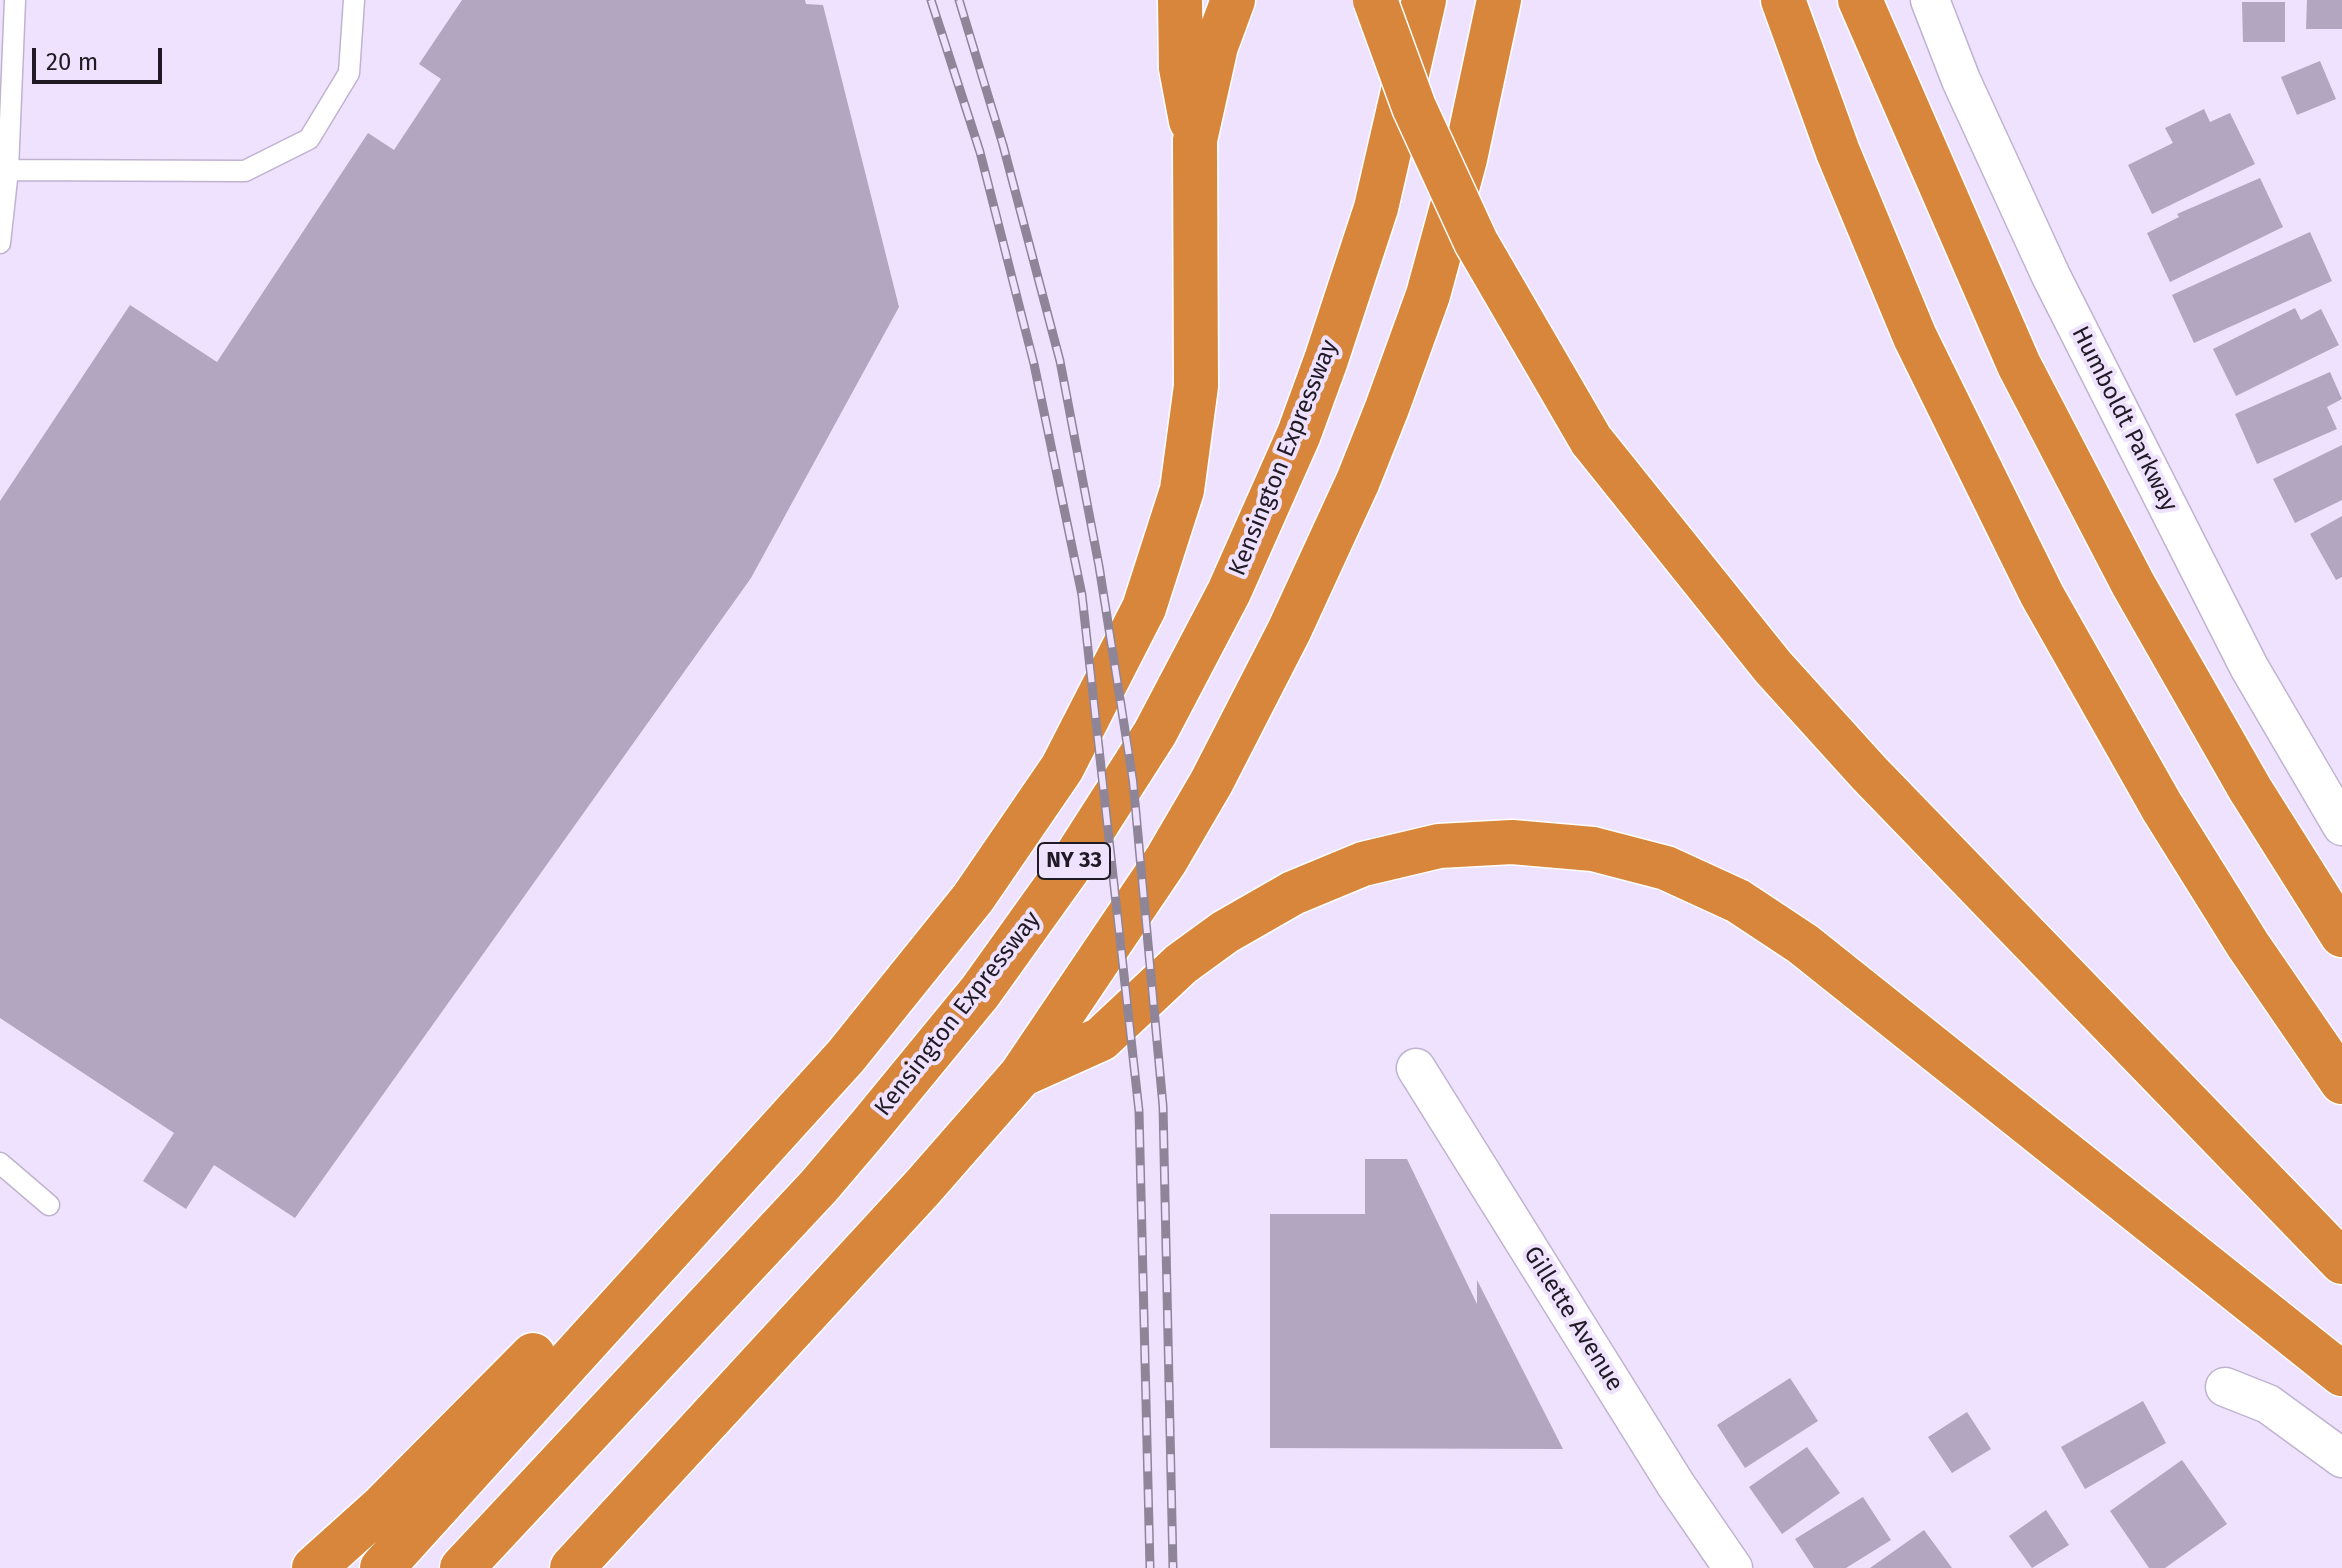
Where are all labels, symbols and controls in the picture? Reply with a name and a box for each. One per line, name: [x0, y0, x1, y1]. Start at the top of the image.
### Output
scale bar: [36, 32, 166, 82]
text: 20 m: [46, 48, 98, 76]
street label: Humboldt Parkway: [2065, 322, 2183, 516]
street label: Kensington Expressway: [1223, 336, 1345, 580]
road number: NY 33: [1038, 843, 1110, 879]
street label: Kensington Expressway: [869, 906, 1047, 1122]
street label: Gillette Avenue: [1517, 1241, 1629, 1397]

